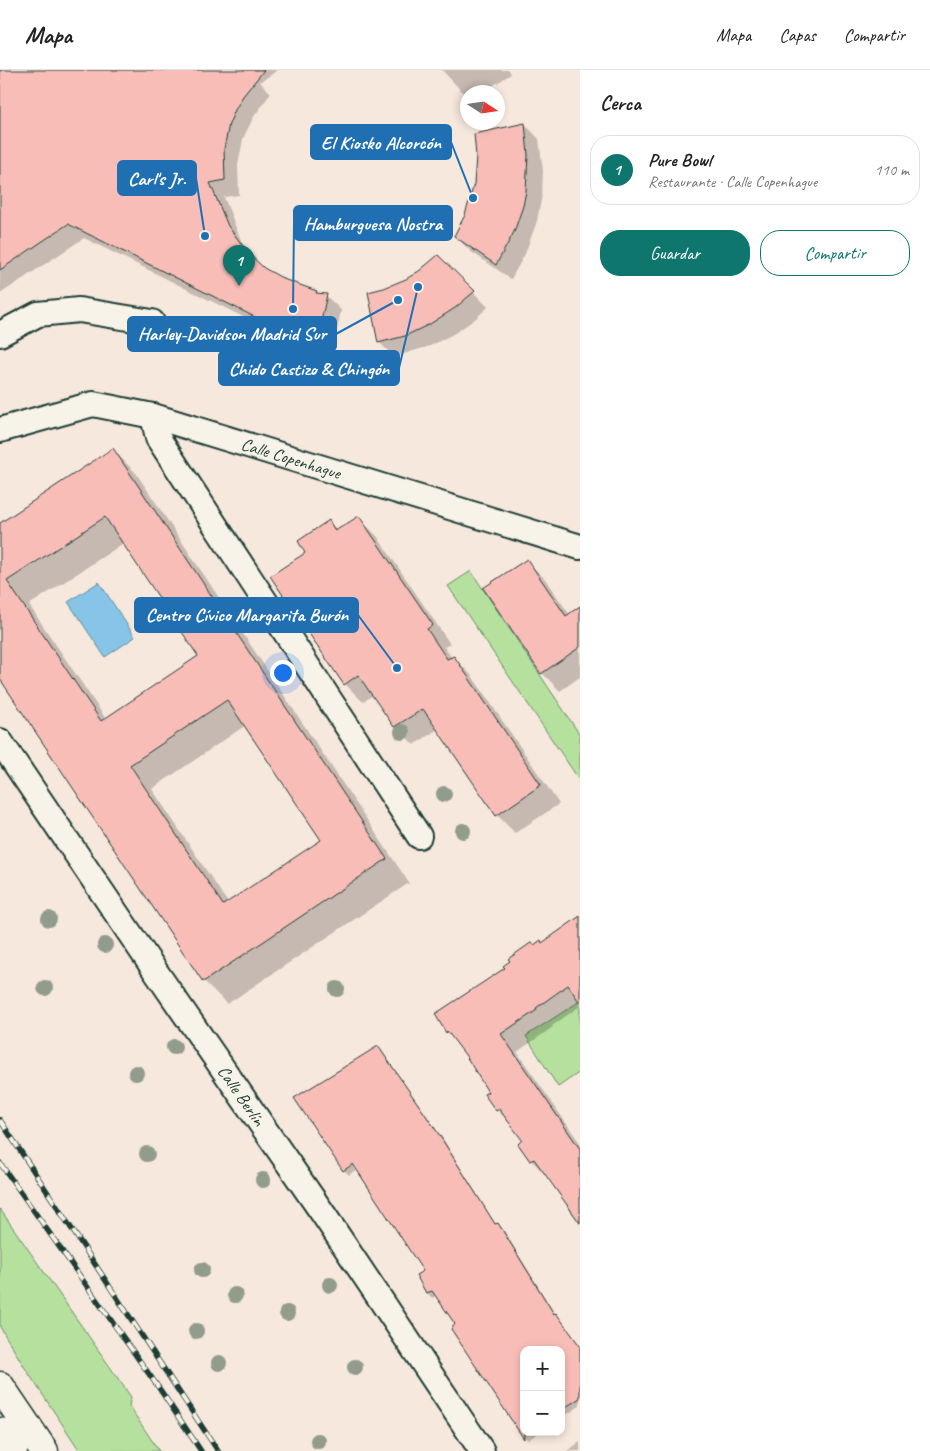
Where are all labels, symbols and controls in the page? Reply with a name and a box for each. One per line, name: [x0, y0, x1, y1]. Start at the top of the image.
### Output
text: Mapa: [25, 20, 72, 50]
text: Mapa: [716, 24, 751, 46]
text: Capas: [779, 24, 816, 46]
text: Compartir: [844, 24, 905, 46]
north arrow: [460, 85, 505, 130]
text: Cerca: [600, 90, 641, 116]
callout: El Kiosko Alcorcón: [311, 125, 451, 159]
text: El Kiosko Alcorcón: [321, 131, 442, 155]
text: Pure Bowl: [648, 148, 711, 172]
text: 1: [613, 160, 621, 180]
text: 110 m: [875, 160, 909, 180]
callout: Carl's Jr.: [118, 161, 196, 195]
text: Carl's Jr.: [128, 167, 186, 191]
text: Restaurante · Calle Copenhague: [648, 172, 817, 192]
callout: Hamburguesa Nostra: [294, 206, 452, 240]
text: Hamburguesa Nostra: [304, 212, 444, 236]
button: Guardar: [600, 230, 750, 276]
button: Compartir: [760, 230, 910, 276]
pin: 1: [223, 245, 255, 286]
callout: Harley-Davidson Madrid Sur: [128, 317, 336, 351]
text: Harley-Davidson Madrid Sur: [138, 322, 328, 346]
callout: Chido Castizo & Chingón: [219, 351, 399, 385]
text: Chido Castizo & Chingón: [229, 357, 391, 381]
street label: Calle Copenhague: [239, 433, 344, 484]
callout: Centro Cívico Margarita Burón: [135, 598, 358, 632]
text: Centro Cívico Margarita Burón: [146, 603, 350, 627]
your location: [270, 660, 296, 686]
street label: Calle Berlín: [213, 1061, 271, 1131]
map controls: [520, 1346, 565, 1436]
button: +: [520, 1346, 565, 1391]
button: −: [520, 1391, 565, 1436]

